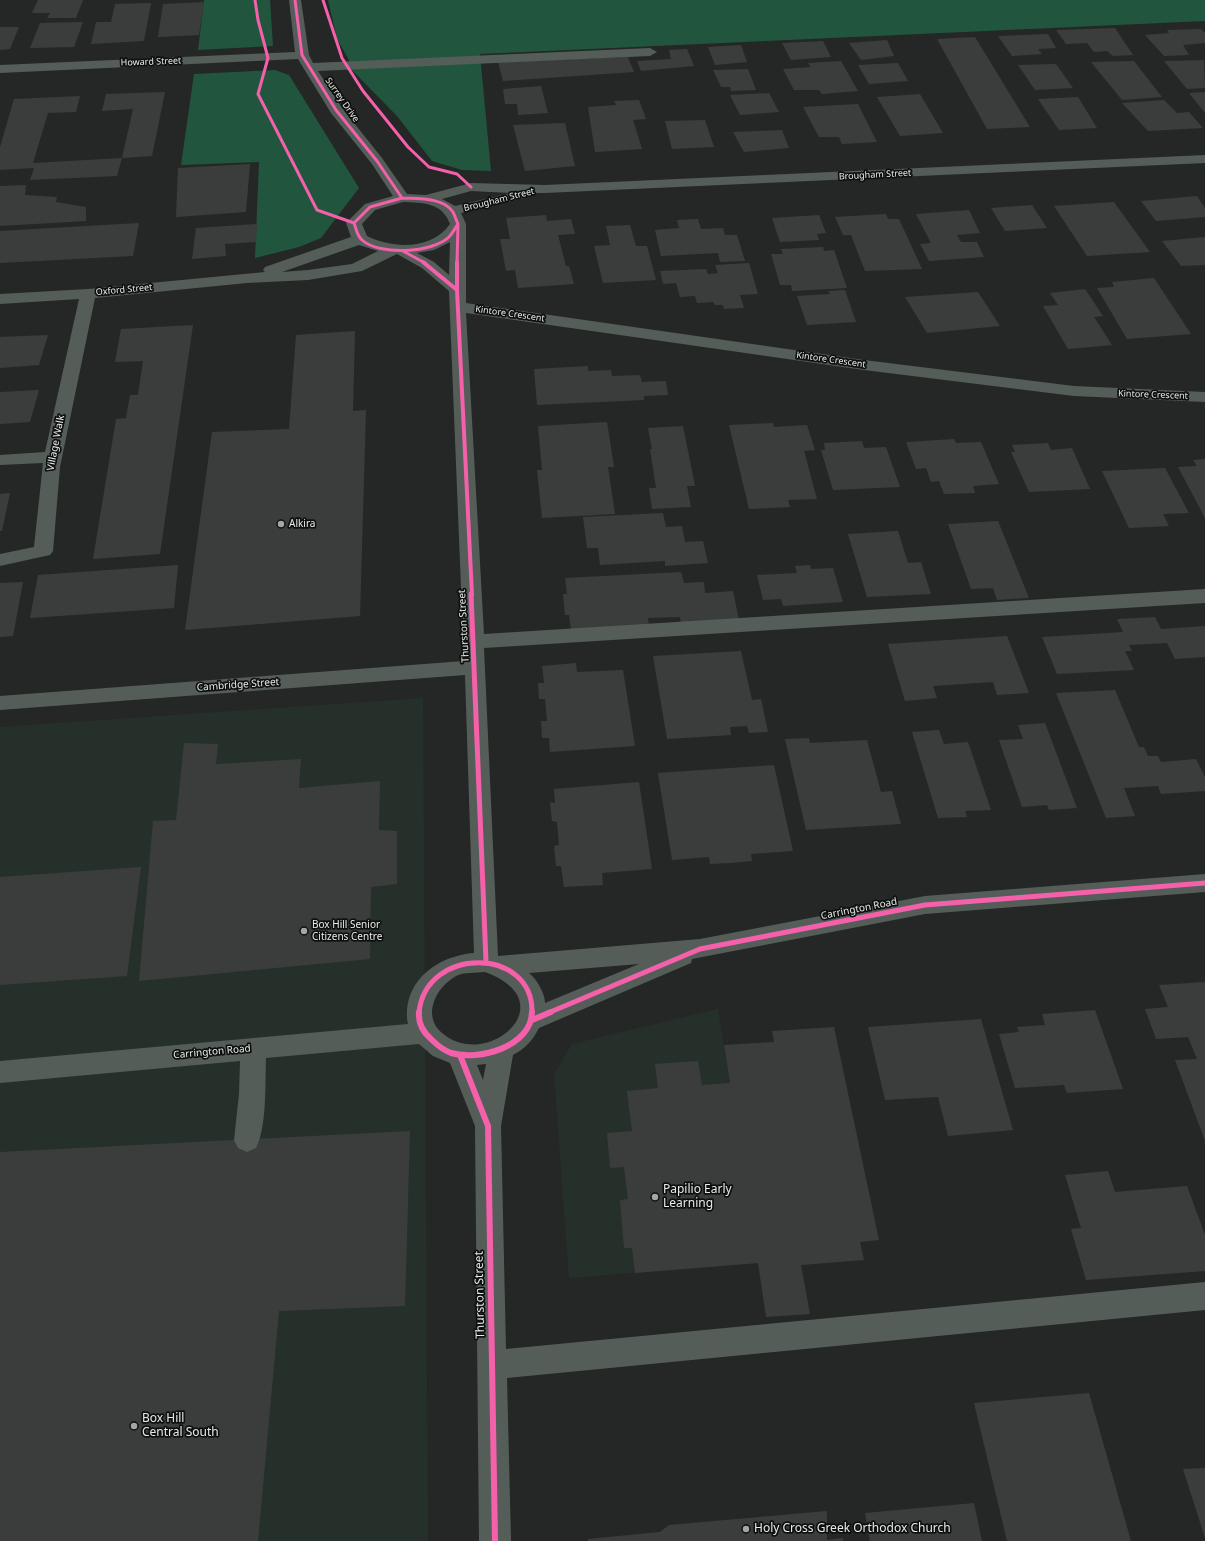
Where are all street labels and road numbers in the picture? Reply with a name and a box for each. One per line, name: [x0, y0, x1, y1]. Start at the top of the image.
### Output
street label: Howard Street: [121, 56, 181, 68]
street label: Surrey Drive: [323, 76, 361, 124]
street label: Brougham Street: [839, 168, 911, 182]
street label: Brougham Street: [463, 186, 535, 214]
street label: Oxford Street: [95, 282, 153, 298]
street label: Kintore Crescent: [475, 304, 545, 324]
street label: Kintore Crescent: [796, 350, 866, 370]
street label: Kintore Crescent: [1118, 388, 1188, 402]
street label: Village Walk: [45, 414, 67, 472]
street label: Thurston Street: [456, 589, 472, 663]
street label: Cambridge Street: [196, 676, 280, 694]
street label: Carrington Road: [820, 896, 898, 922]
street label: Carrington Road: [173, 1043, 251, 1061]
street label: Thurston Street: [472, 1251, 488, 1339]

